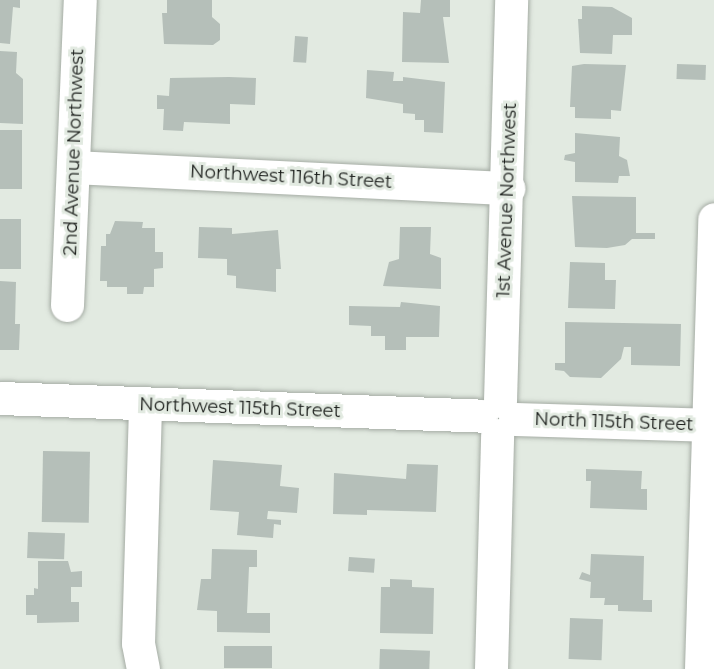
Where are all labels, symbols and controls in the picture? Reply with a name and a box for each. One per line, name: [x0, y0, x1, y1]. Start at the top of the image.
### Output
street label: 2nd Avenue Northwest: [60, 48, 88, 256]
street label: 1st Avenue Northwest: [493, 102, 521, 298]
street label: Northwest 116th Street: [189, 161, 393, 193]
street label: Northwest 115th Street: [139, 394, 341, 422]
street label: North 115th Street: [534, 408, 694, 436]

